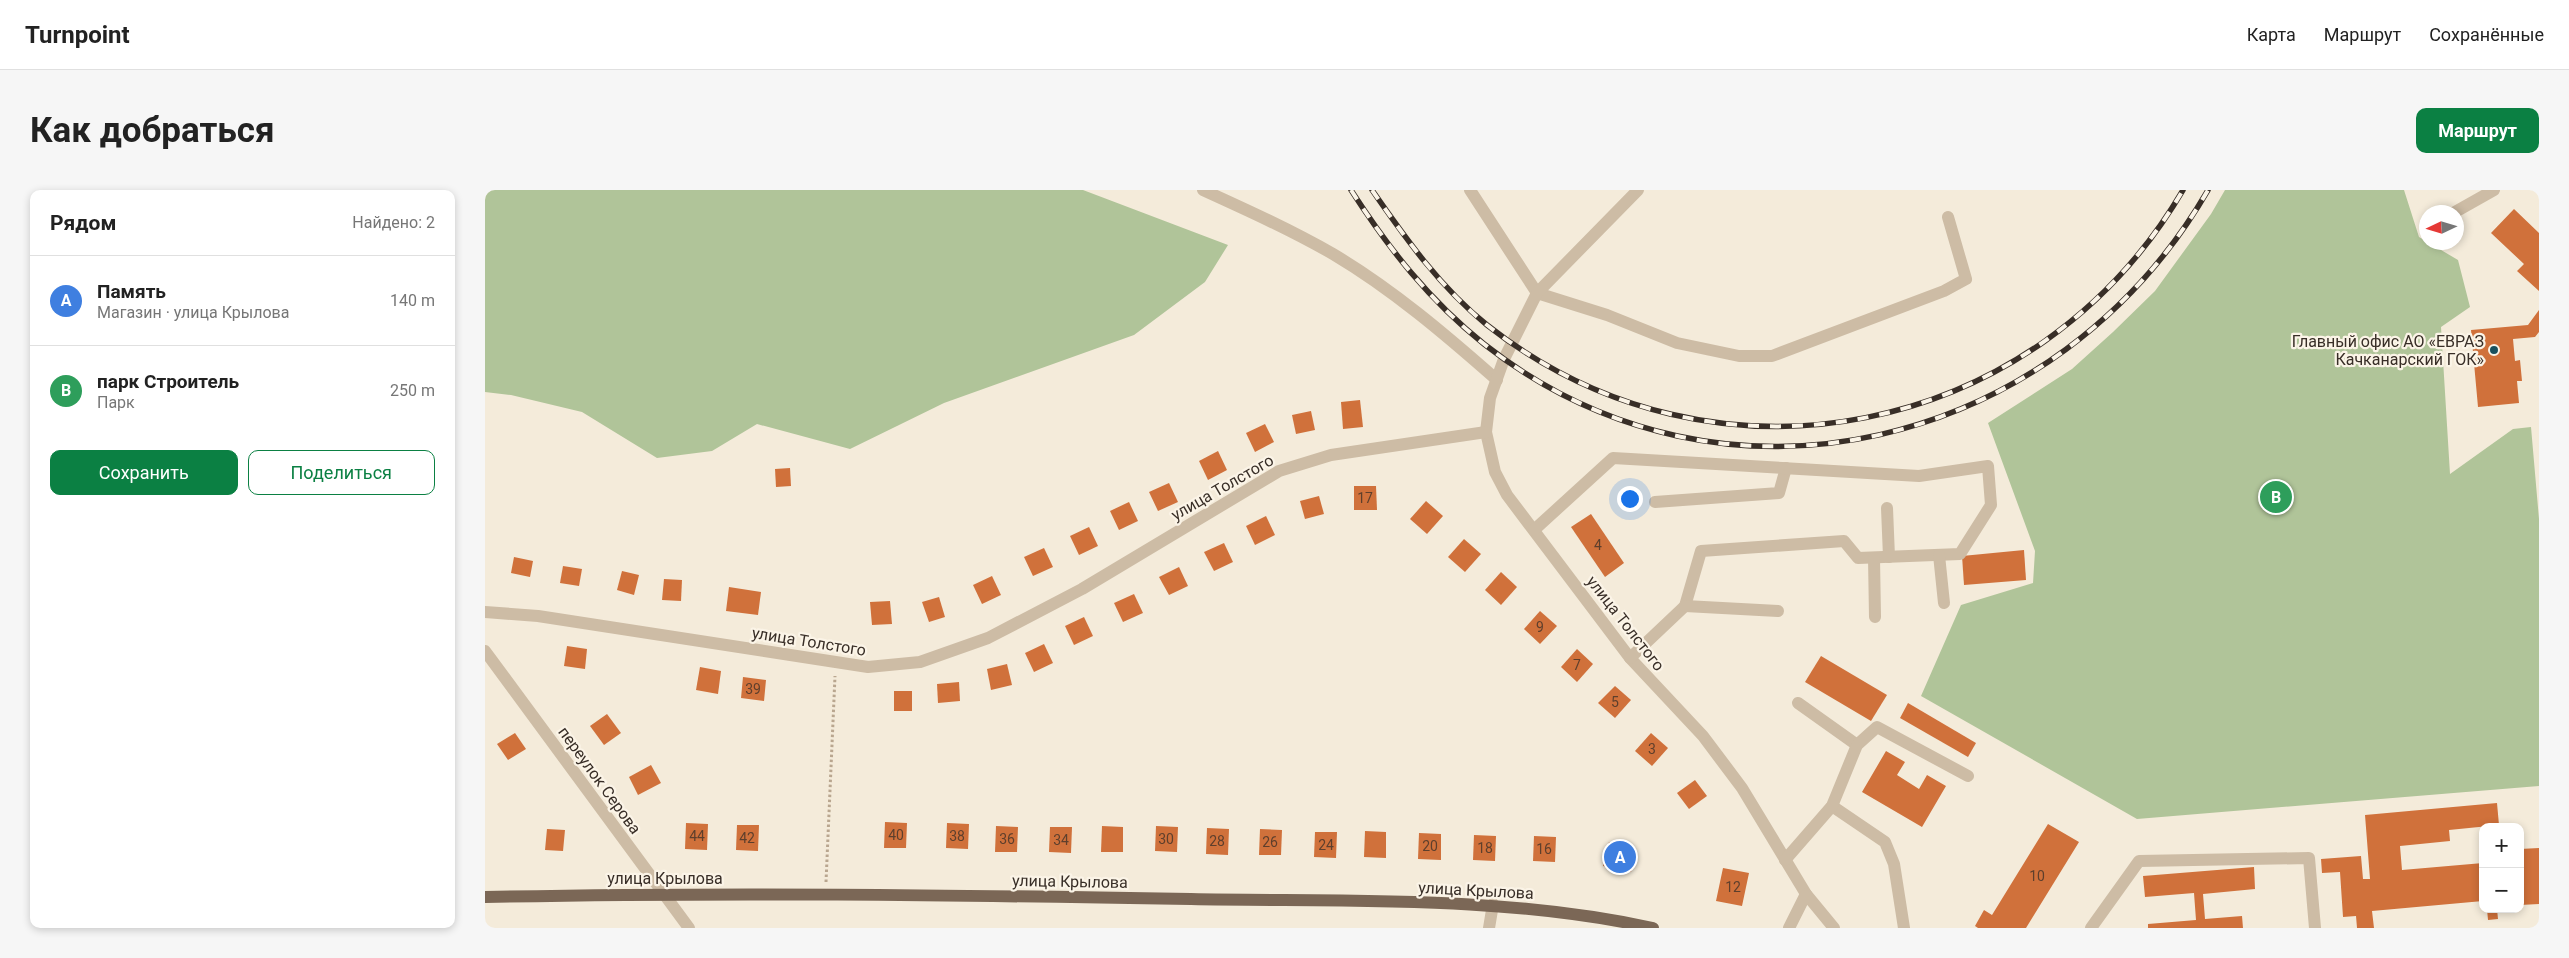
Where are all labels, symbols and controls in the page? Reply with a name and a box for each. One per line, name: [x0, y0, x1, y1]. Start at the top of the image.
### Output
text: Turnpoint: [25, 21, 130, 49]
text: Карта: [2247, 24, 2296, 45]
text: Маршрут: [2324, 24, 2401, 45]
text: Сохранённые: [2429, 24, 2544, 45]
button: Маршрут: [2416, 108, 2539, 153]
text: Как добраться: [30, 110, 275, 151]
north arrow: [2419, 205, 2464, 250]
text: Рядом: [50, 211, 116, 235]
text: Найдено: 2: [352, 213, 435, 232]
text: Память: [97, 280, 166, 303]
text: A: [61, 291, 71, 310]
text: 140 m: [390, 291, 435, 310]
text: Магазин · улица Крылова: [97, 303, 289, 322]
place label: Главный офис АО «ЕВРАЗ Качканарский ГОК»: [2292, 332, 2484, 369]
marker: Главный офис АО «ЕВРАЗ Качканарский ГОК»: [2488, 344, 2500, 356]
text: парк Строитель: [97, 370, 239, 393]
text: B: [61, 381, 71, 400]
text: 250 m: [390, 381, 435, 400]
text: Парк: [97, 393, 135, 412]
button: Сохранить: [50, 450, 238, 495]
button: Поделиться: [248, 450, 435, 495]
street label: улица Толстого: [1168, 450, 1277, 524]
pin: B: [2260, 478, 2292, 516]
your location: [1617, 486, 1643, 512]
house number: 17: [1357, 490, 1373, 506]
house number: 4: [1594, 537, 1602, 553]
street label: улица Толстого: [1583, 572, 1669, 675]
house number: 9: [1536, 619, 1544, 635]
street label: улица Толстого: [751, 623, 867, 660]
house number: 7: [1573, 657, 1581, 673]
house number: 39: [745, 681, 761, 697]
house number: 5: [1611, 694, 1619, 710]
street label: переулок Серова: [554, 723, 645, 838]
house number: 3: [1648, 741, 1656, 757]
map controls: [2479, 823, 2524, 913]
button: +: [2479, 823, 2524, 868]
house number: 40: [888, 827, 904, 843]
house number: 44: [689, 828, 705, 844]
house number: 38: [949, 828, 965, 844]
house number: 42: [739, 830, 755, 846]
house number: 36: [999, 831, 1015, 847]
house number: 30: [1158, 831, 1174, 847]
house number: 34: [1053, 832, 1069, 848]
house number: 28: [1209, 833, 1225, 849]
house number: 26: [1262, 834, 1278, 850]
house number: 24: [1318, 837, 1334, 853]
house number: 20: [1422, 838, 1438, 854]
pin: A: [1604, 838, 1636, 876]
house number: 18: [1477, 840, 1493, 856]
house number: 16: [1536, 841, 1552, 857]
house number: 10: [2029, 868, 2045, 884]
button: −: [2479, 868, 2524, 913]
street label: улица Крылова: [607, 869, 723, 888]
street label: улица Крылова: [1012, 871, 1128, 892]
street label: улица Крылова: [1418, 878, 1534, 903]
house number: 12: [1725, 879, 1741, 895]

